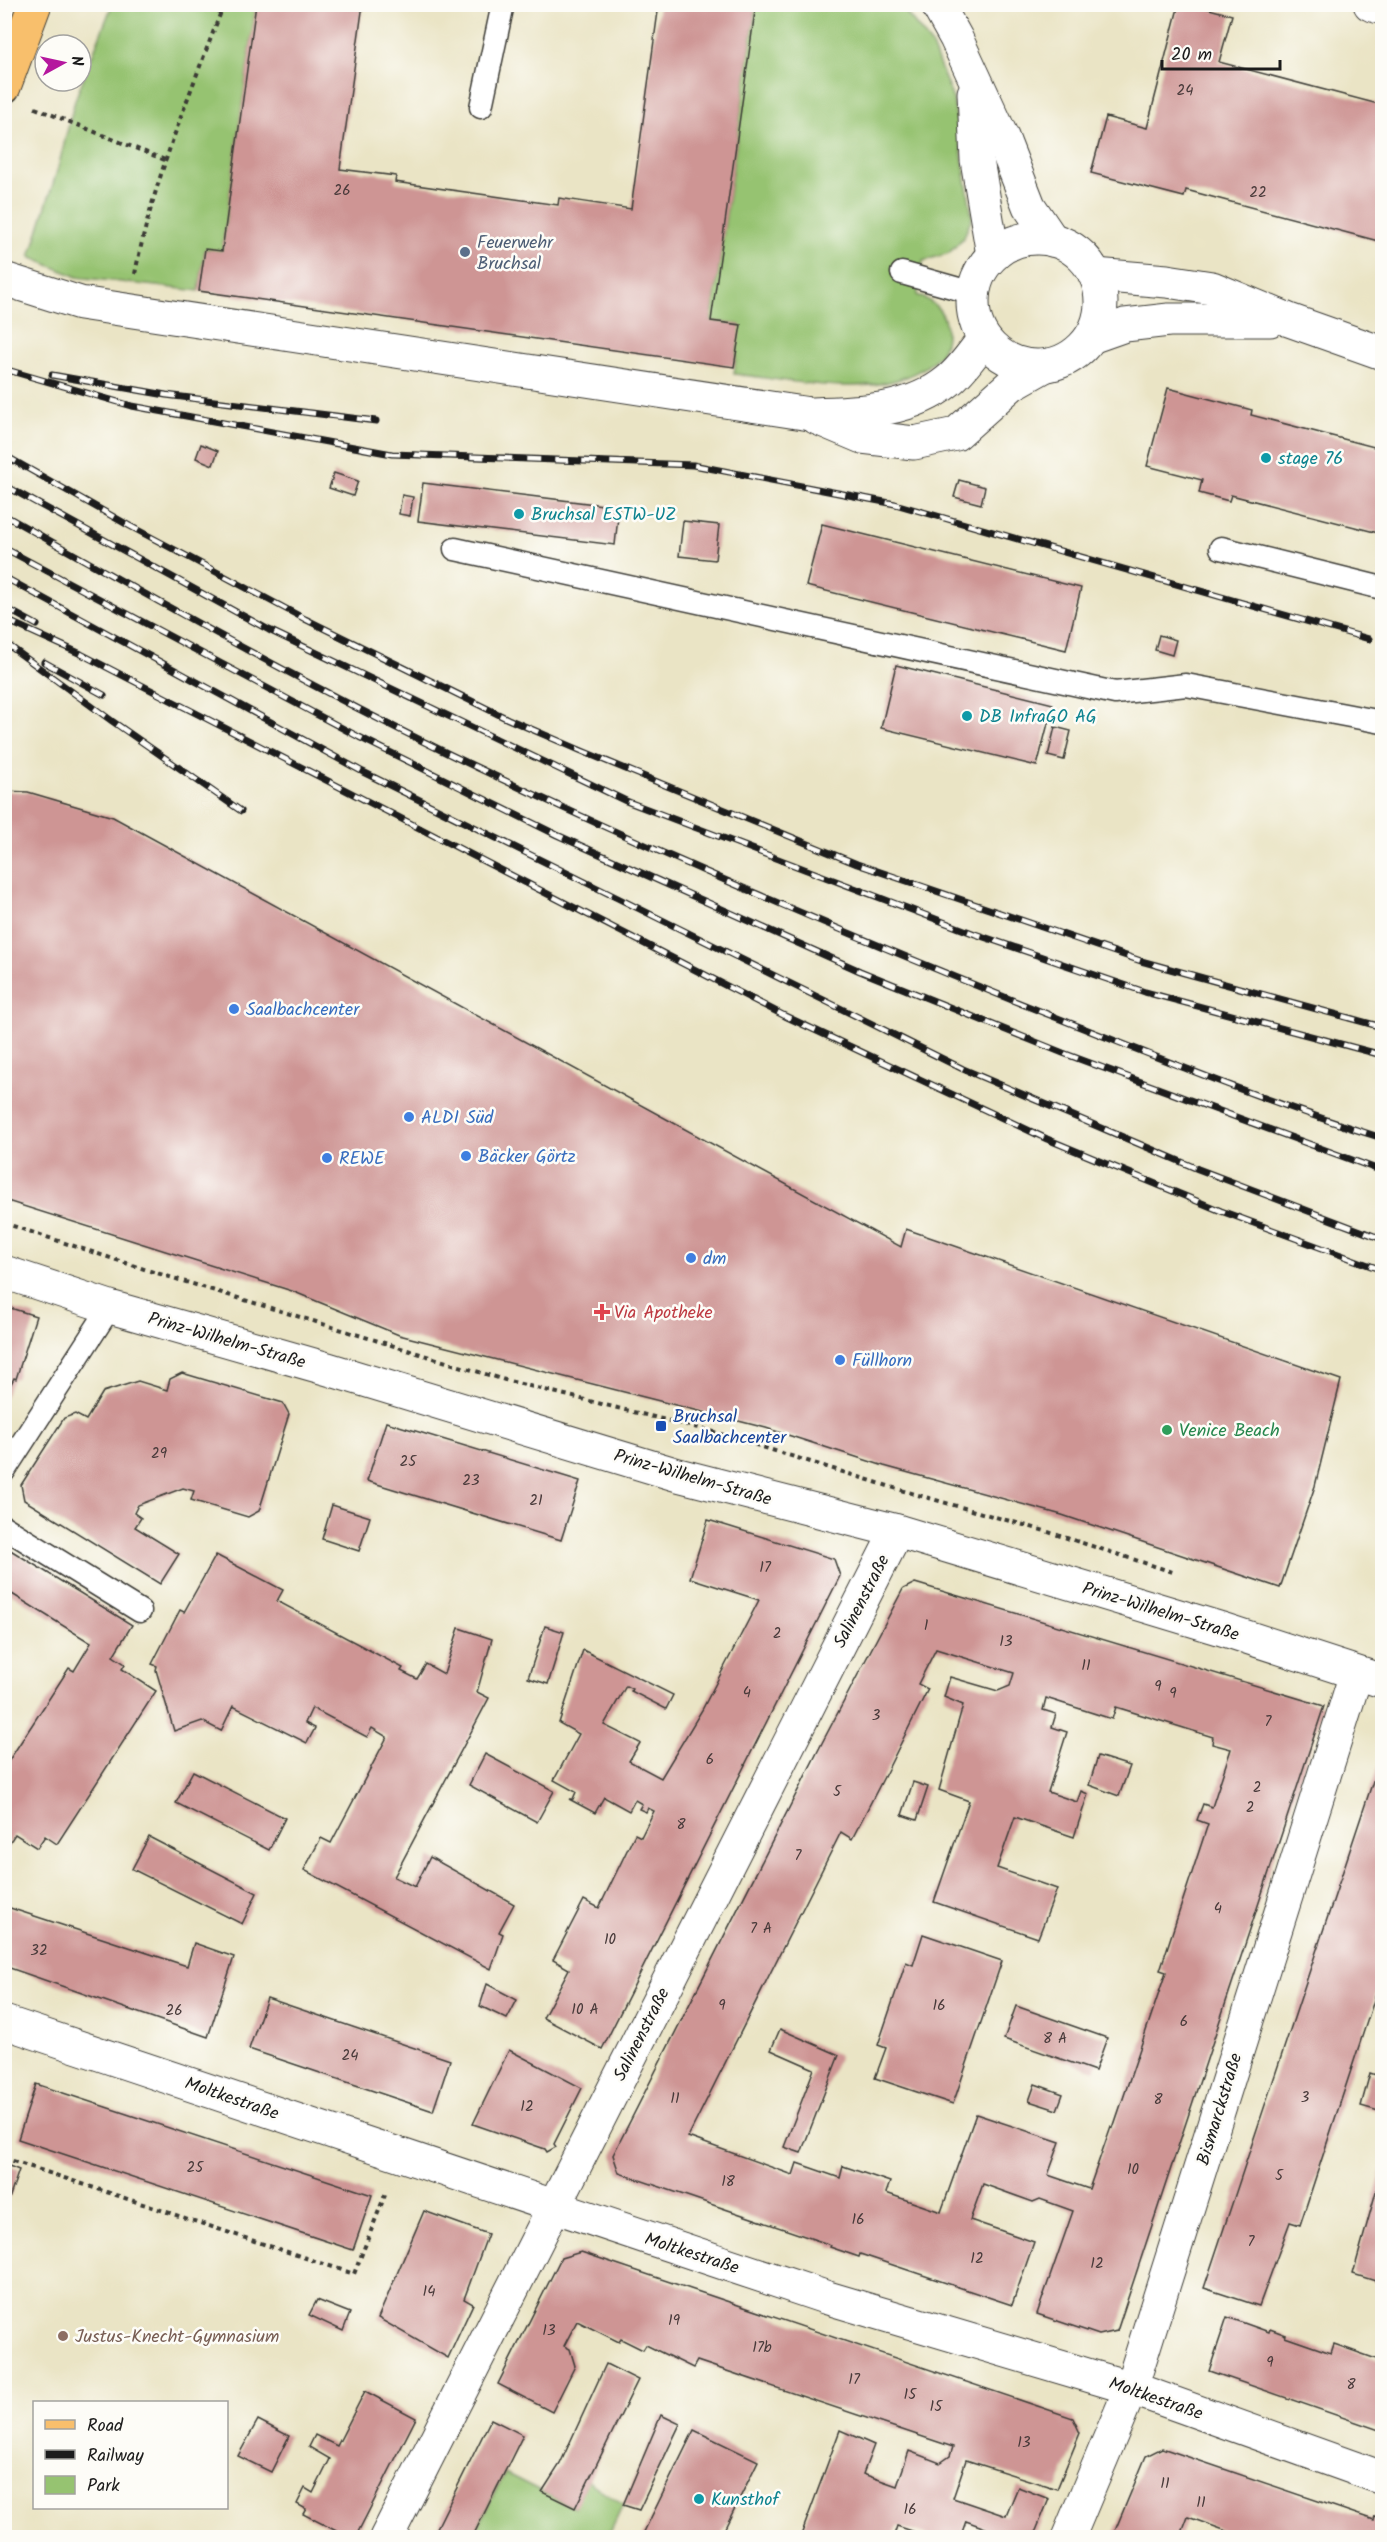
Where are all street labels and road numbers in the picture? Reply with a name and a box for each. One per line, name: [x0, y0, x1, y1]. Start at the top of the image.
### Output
street label: Prinz-Wilhelm-Straße: [144, 1305, 309, 1378]
street label: Prinz-Wilhelm-Straße: [610, 1442, 775, 1515]
street label: Salinenstraße: [826, 1550, 898, 1654]
street label: Prinz-Wilhelm-Straße: [1078, 1575, 1243, 1650]
street label: Salinenstraße: [606, 1983, 678, 2087]
street label: Bismarckstraße: [1190, 2050, 1251, 2169]
street label: Moltkestraße: [180, 2070, 283, 2129]
street label: Moltkestraße: [640, 2226, 743, 2283]
street label: Moltkestraße: [1104, 2370, 1207, 2429]

